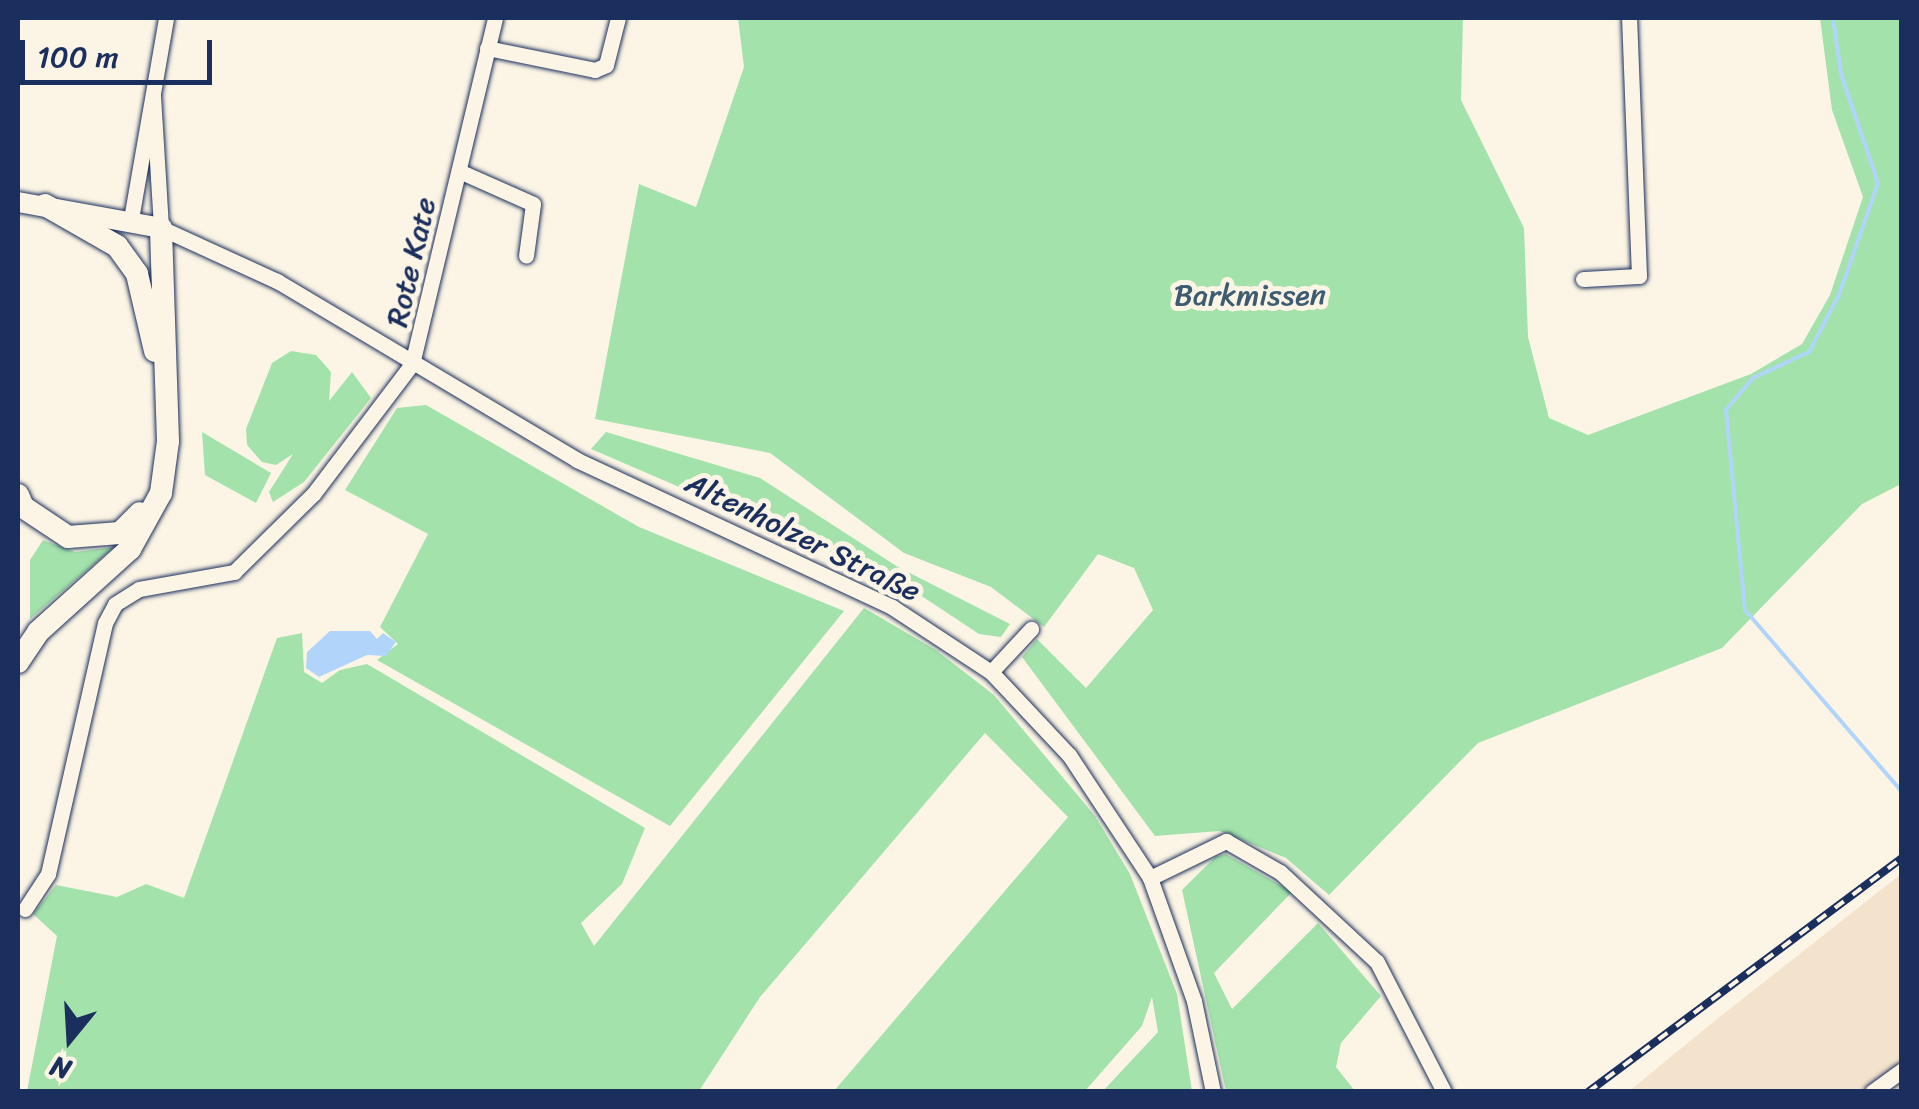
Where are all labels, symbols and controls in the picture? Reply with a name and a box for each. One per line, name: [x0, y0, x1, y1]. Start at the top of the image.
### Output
scale bar: [25, 20, 218, 82]
text: 100 m: [37, 30, 119, 84]
street label: Rote Kate: [379, 194, 443, 330]
park label: Barkmissen: [1174, 277, 1326, 313]
street label: Altenholzer Straße: [680, 465, 926, 609]
north arrow: [20, 989, 120, 1089]
text: N: [44, 1042, 77, 1094]

